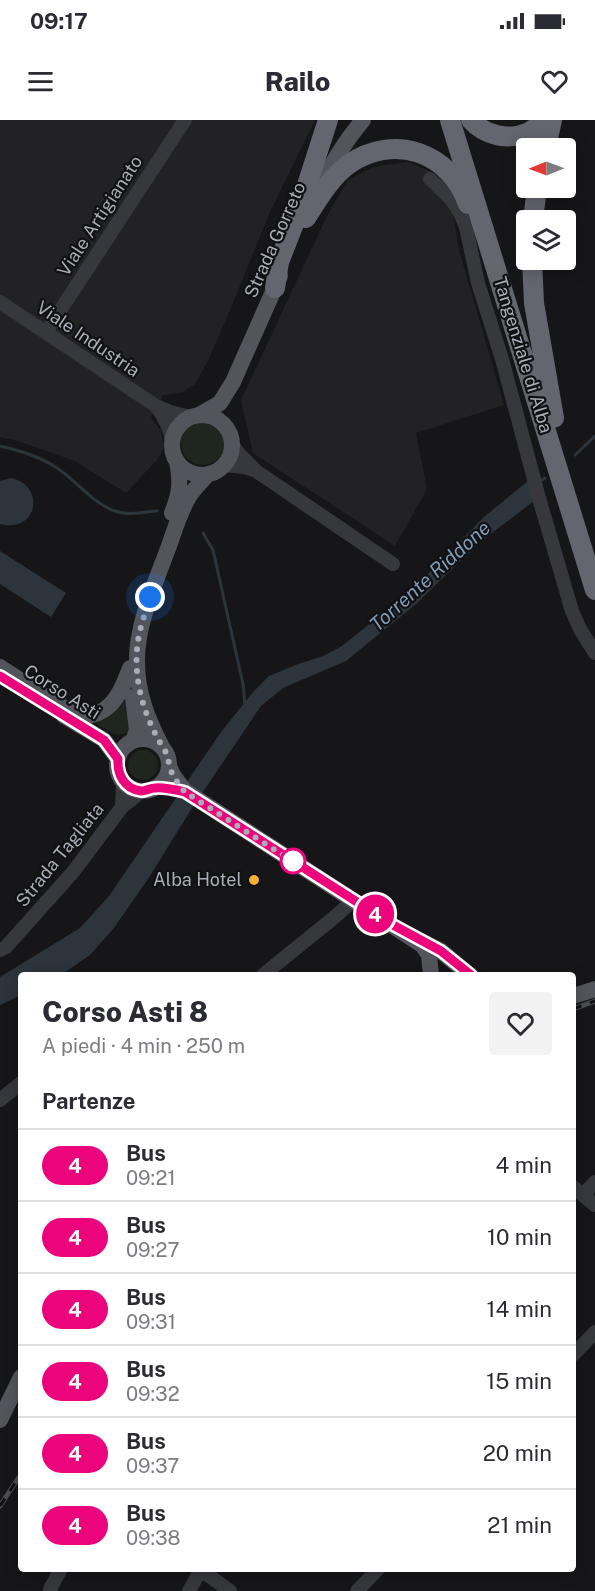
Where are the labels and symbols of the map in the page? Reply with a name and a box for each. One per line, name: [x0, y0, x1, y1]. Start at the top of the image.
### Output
north arrow: [516, 138, 576, 198]
street label: Viale Artigianato: [53, 152, 146, 280]
street label: Strada Gorreto: [240, 179, 309, 301]
street label: Tangenziale di Alba: [490, 274, 557, 435]
street label: Viale Industria: [33, 296, 144, 381]
water label: Torrente Riddone: [365, 515, 495, 636]
your location: [135, 582, 165, 612]
street label: Corso Asti: [20, 660, 104, 723]
street label: Strada Tagliata: [11, 799, 108, 911]
unlabelled marker: [280, 848, 306, 874]
place label: Alba Hotel: [153, 869, 242, 890]
marker: Alba Hotel: [247, 873, 261, 887]
line badge: 4: [356, 894, 394, 934]

